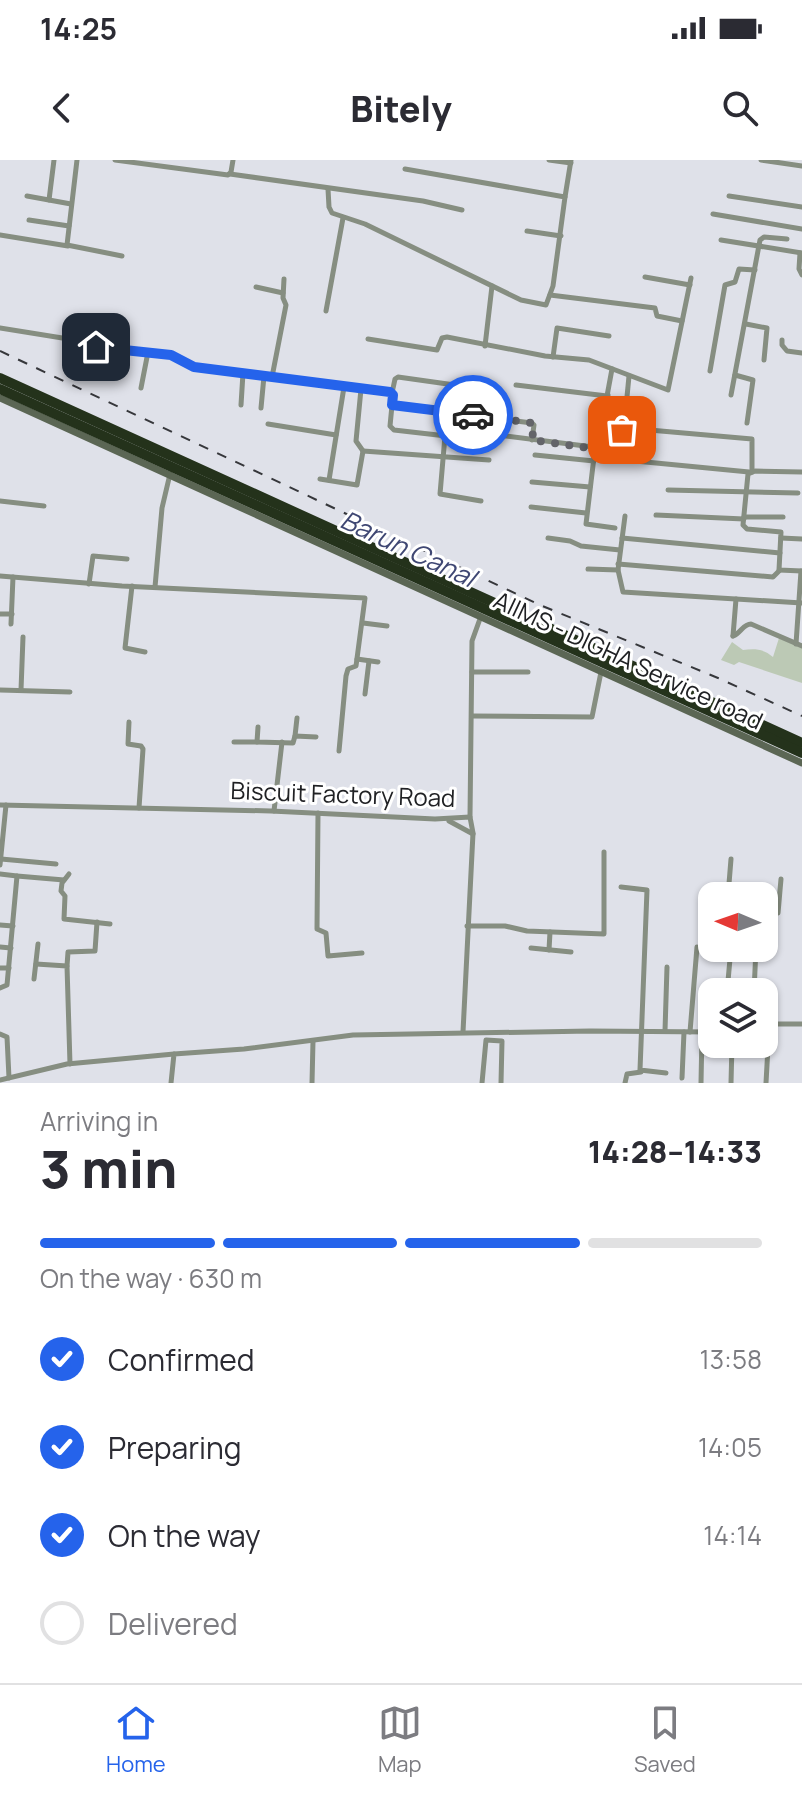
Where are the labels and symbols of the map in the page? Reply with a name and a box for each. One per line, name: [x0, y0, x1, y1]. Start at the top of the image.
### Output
pin: [62, 313, 130, 381]
courier: [433, 375, 513, 455]
pin: [588, 396, 656, 464]
water label: Barun Canal: [335, 501, 484, 596]
street label: AIIMS - DIGHA Service road: [489, 583, 769, 737]
street label: Biscuit Factory Road: [230, 773, 456, 814]
north arrow: [698, 882, 778, 962]

